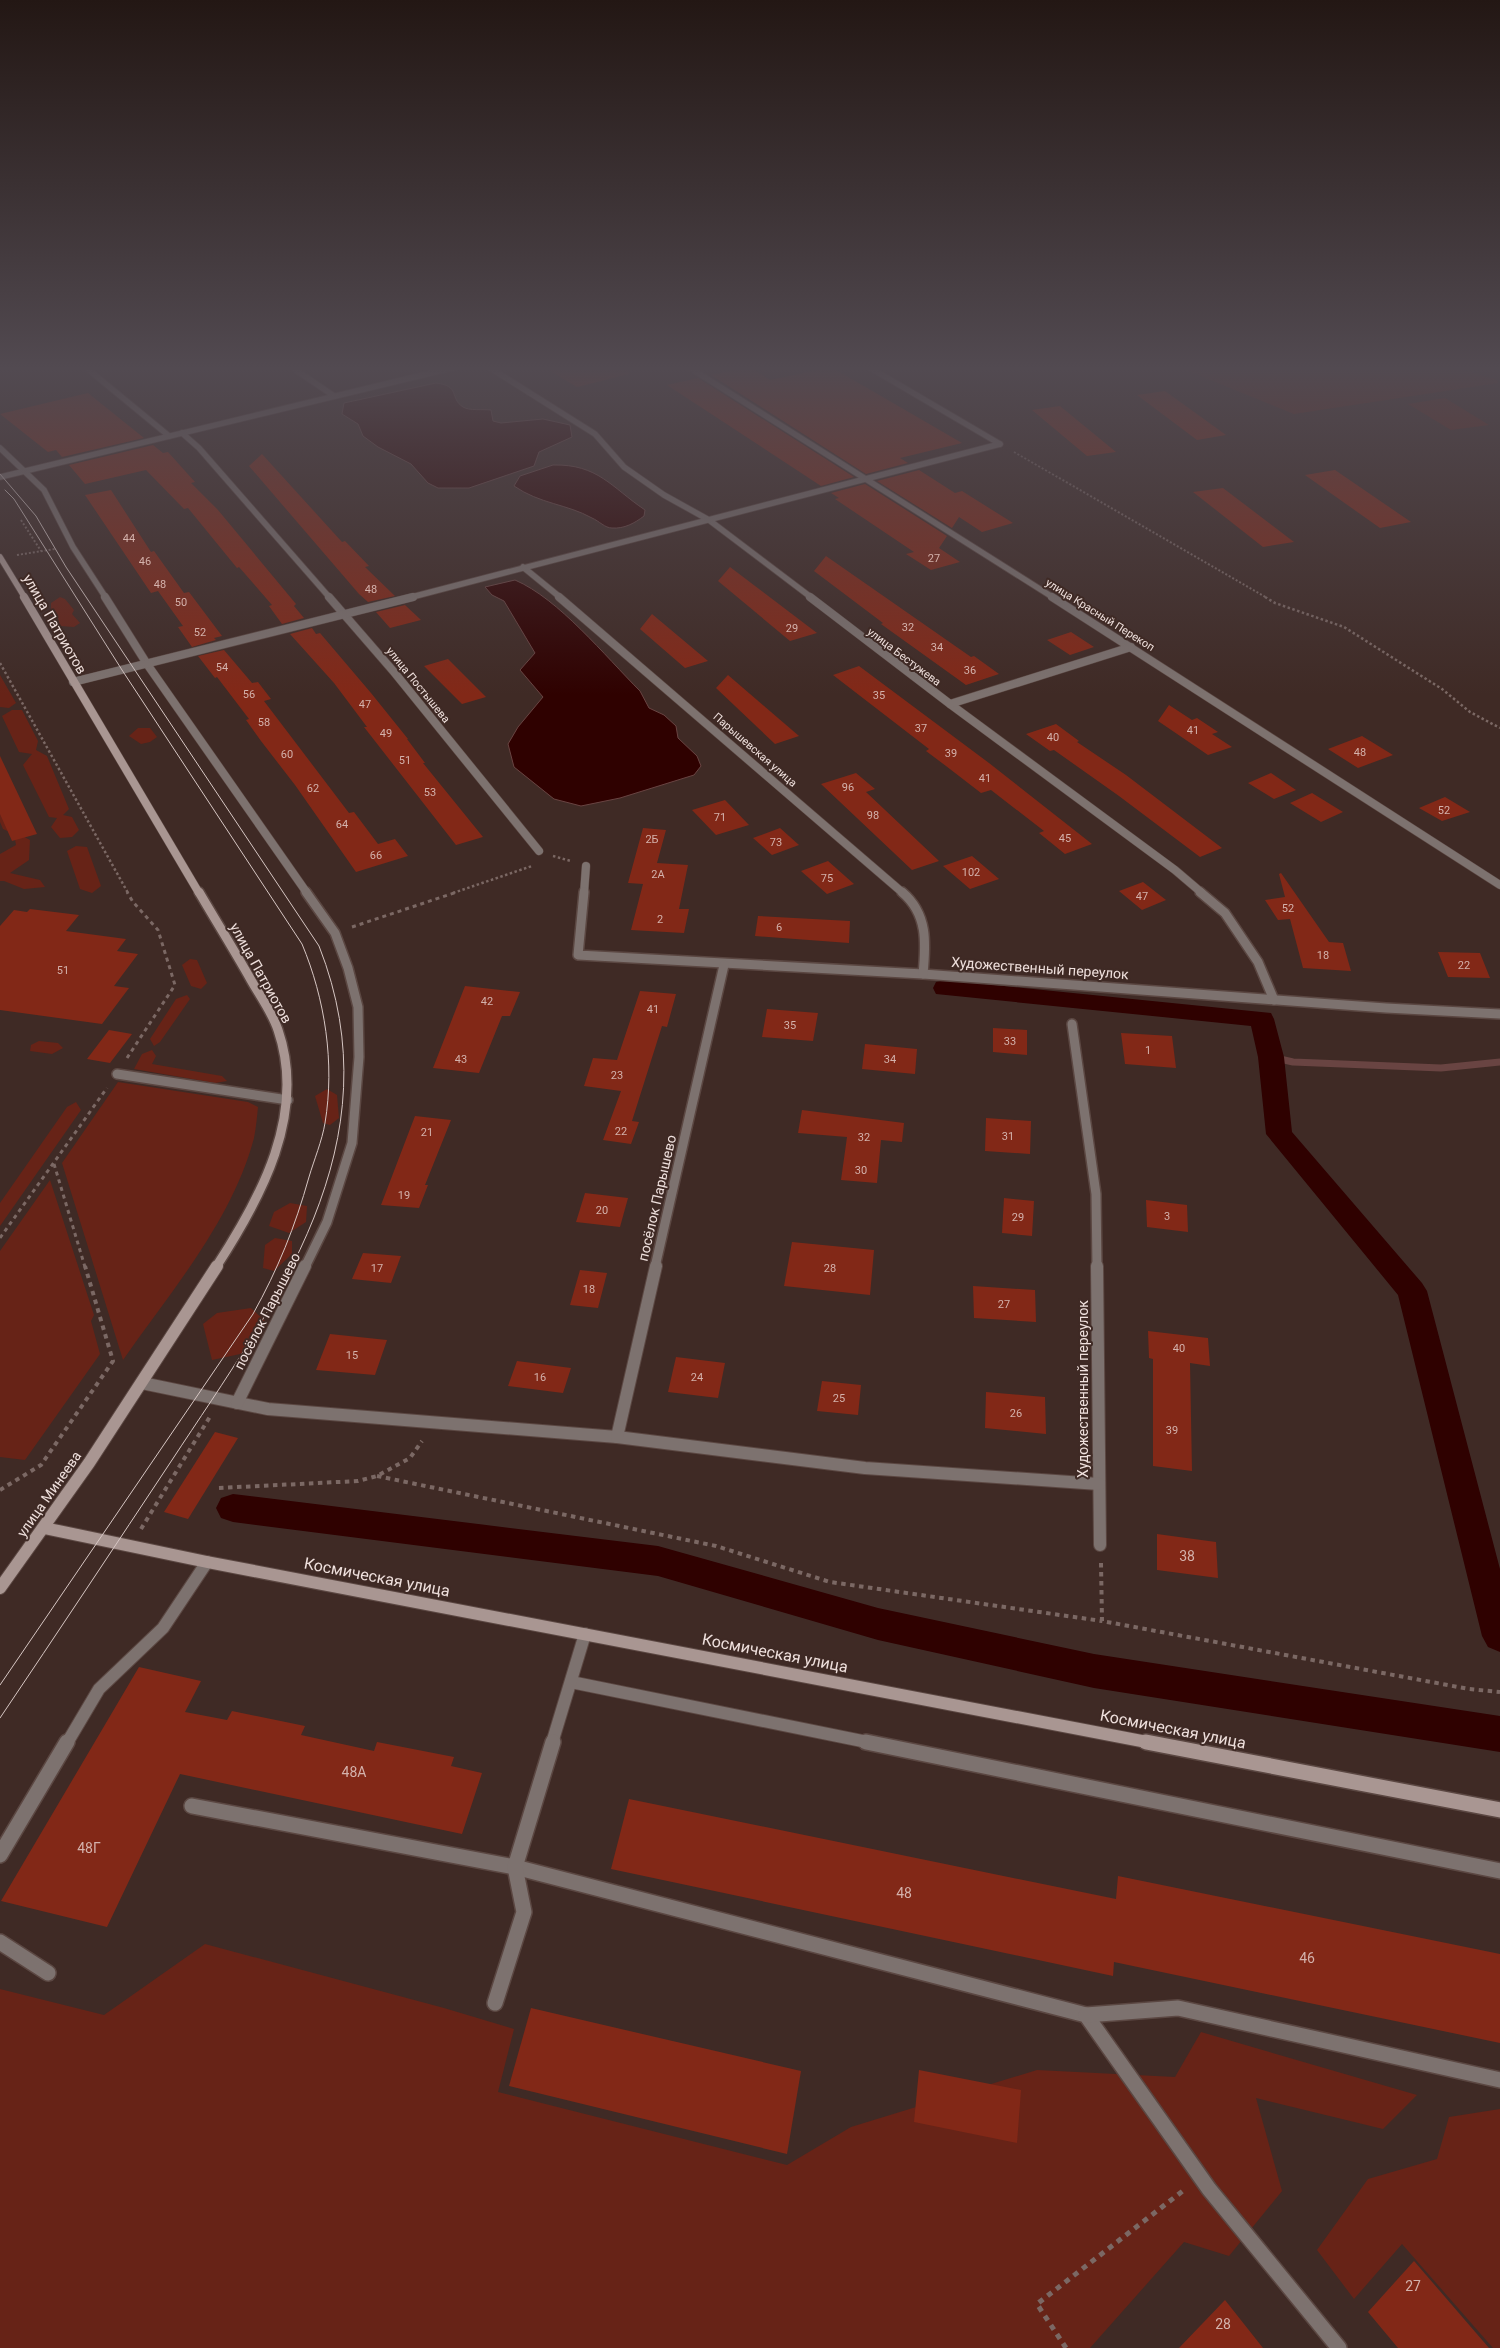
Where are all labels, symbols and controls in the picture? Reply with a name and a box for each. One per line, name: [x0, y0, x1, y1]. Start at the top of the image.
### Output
house number: 44: [123, 532, 135, 545]
house number: 27: [928, 552, 940, 565]
house number: 46: [139, 555, 151, 568]
street label: улица Патриотов: [20, 571, 90, 677]
street label: улица Красный Перекоп: [1043, 576, 1157, 654]
house number: 48: [154, 578, 166, 591]
house number: 48: [365, 583, 377, 596]
house number: 50: [175, 596, 187, 609]
house number: 32: [902, 621, 914, 634]
house number: 29: [786, 622, 798, 635]
street label: улица Бестужева: [865, 625, 943, 689]
house number: 52: [194, 626, 206, 639]
house number: 34: [931, 641, 943, 654]
street label: улица Постышева: [383, 645, 453, 725]
house number: 54: [216, 661, 228, 674]
house number: 36: [964, 664, 976, 677]
house number: 56: [243, 688, 255, 701]
house number: 35: [873, 689, 885, 702]
house number: 47: [359, 698, 371, 711]
street label: Парышевская улица: [711, 710, 799, 790]
house number: 58: [258, 716, 270, 729]
house number: 37: [915, 722, 927, 735]
house number: 41: [1187, 724, 1199, 737]
house number: 49: [380, 727, 392, 740]
house number: 40: [1047, 731, 1059, 744]
house number: 48: [1354, 746, 1366, 759]
house number: 39: [945, 747, 957, 760]
house number: 60: [281, 748, 293, 761]
house number: 51: [399, 754, 411, 767]
house number: 41: [979, 772, 991, 785]
house number: 96: [842, 781, 854, 794]
house number: 62: [307, 782, 319, 795]
house number: 53: [424, 786, 436, 799]
house number: 52: [1438, 804, 1450, 817]
house number: 98: [867, 809, 879, 822]
house number: 71: [714, 811, 726, 824]
house number: 64: [336, 818, 348, 831]
house number: 45: [1059, 832, 1071, 845]
house number: 2Б: [645, 833, 659, 846]
house number: 73: [770, 836, 782, 849]
house number: 66: [370, 849, 382, 862]
house number: 102: [962, 866, 980, 879]
house number: 2А: [651, 868, 666, 881]
house number: 75: [821, 872, 833, 885]
house number: 47: [1136, 890, 1148, 903]
house number: 52: [1282, 902, 1294, 915]
house number: 2: [657, 913, 663, 926]
street label: улица Патриотов: [227, 920, 295, 1026]
house number: 6: [776, 921, 782, 934]
house number: 18: [1317, 949, 1329, 962]
street label: Художественный переулок: [951, 954, 1130, 982]
house number: 22: [1458, 959, 1470, 972]
house number: 51: [57, 964, 69, 977]
house number: 42: [481, 995, 493, 1008]
house number: 41: [647, 1003, 659, 1016]
house number: 35: [784, 1019, 796, 1032]
house number: 33: [1004, 1035, 1016, 1048]
house number: 1: [1145, 1044, 1151, 1057]
house number: 43: [455, 1053, 467, 1066]
house number: 34: [884, 1053, 896, 1066]
house number: 23: [611, 1069, 623, 1082]
house number: 22: [615, 1125, 627, 1138]
house number: 21: [421, 1126, 433, 1139]
house number: 31: [1002, 1130, 1014, 1143]
house number: 32: [858, 1131, 870, 1144]
street label: посёлок Парышево: [635, 1133, 679, 1263]
house number: 30: [855, 1164, 867, 1177]
house number: 19: [398, 1189, 410, 1202]
house number: 20: [596, 1204, 608, 1217]
house number: 3: [1164, 1210, 1170, 1223]
house number: 29: [1012, 1211, 1024, 1224]
street label: посёлок Парышево: [231, 1250, 303, 1372]
house number: 17: [371, 1262, 383, 1275]
house number: 28: [824, 1262, 836, 1275]
house number: 18: [583, 1283, 595, 1296]
house number: 27: [998, 1298, 1010, 1311]
street label: Художественный переулок: [1075, 1300, 1091, 1478]
house number: 40: [1173, 1342, 1185, 1355]
house number: 15: [346, 1349, 358, 1362]
house number: 16: [534, 1371, 546, 1384]
house number: 24: [691, 1371, 703, 1384]
house number: 25: [833, 1392, 845, 1405]
house number: 26: [1010, 1407, 1022, 1420]
house number: 39: [1166, 1424, 1178, 1437]
street label: улица Минеева: [14, 1448, 84, 1540]
house number: 38: [1179, 1548, 1195, 1564]
street label: Космическая улица: [302, 1554, 452, 1600]
street label: Космическая улица: [700, 1630, 850, 1676]
street label: Космическая улица: [1098, 1706, 1248, 1752]
house number: 48А: [342, 1764, 366, 1780]
house number: 48Г: [77, 1840, 101, 1856]
house number: 48: [896, 1885, 912, 1901]
house number: 46: [1299, 1950, 1315, 1966]
house number: 27: [1405, 2278, 1421, 2294]
house number: 28: [1215, 2316, 1231, 2332]

